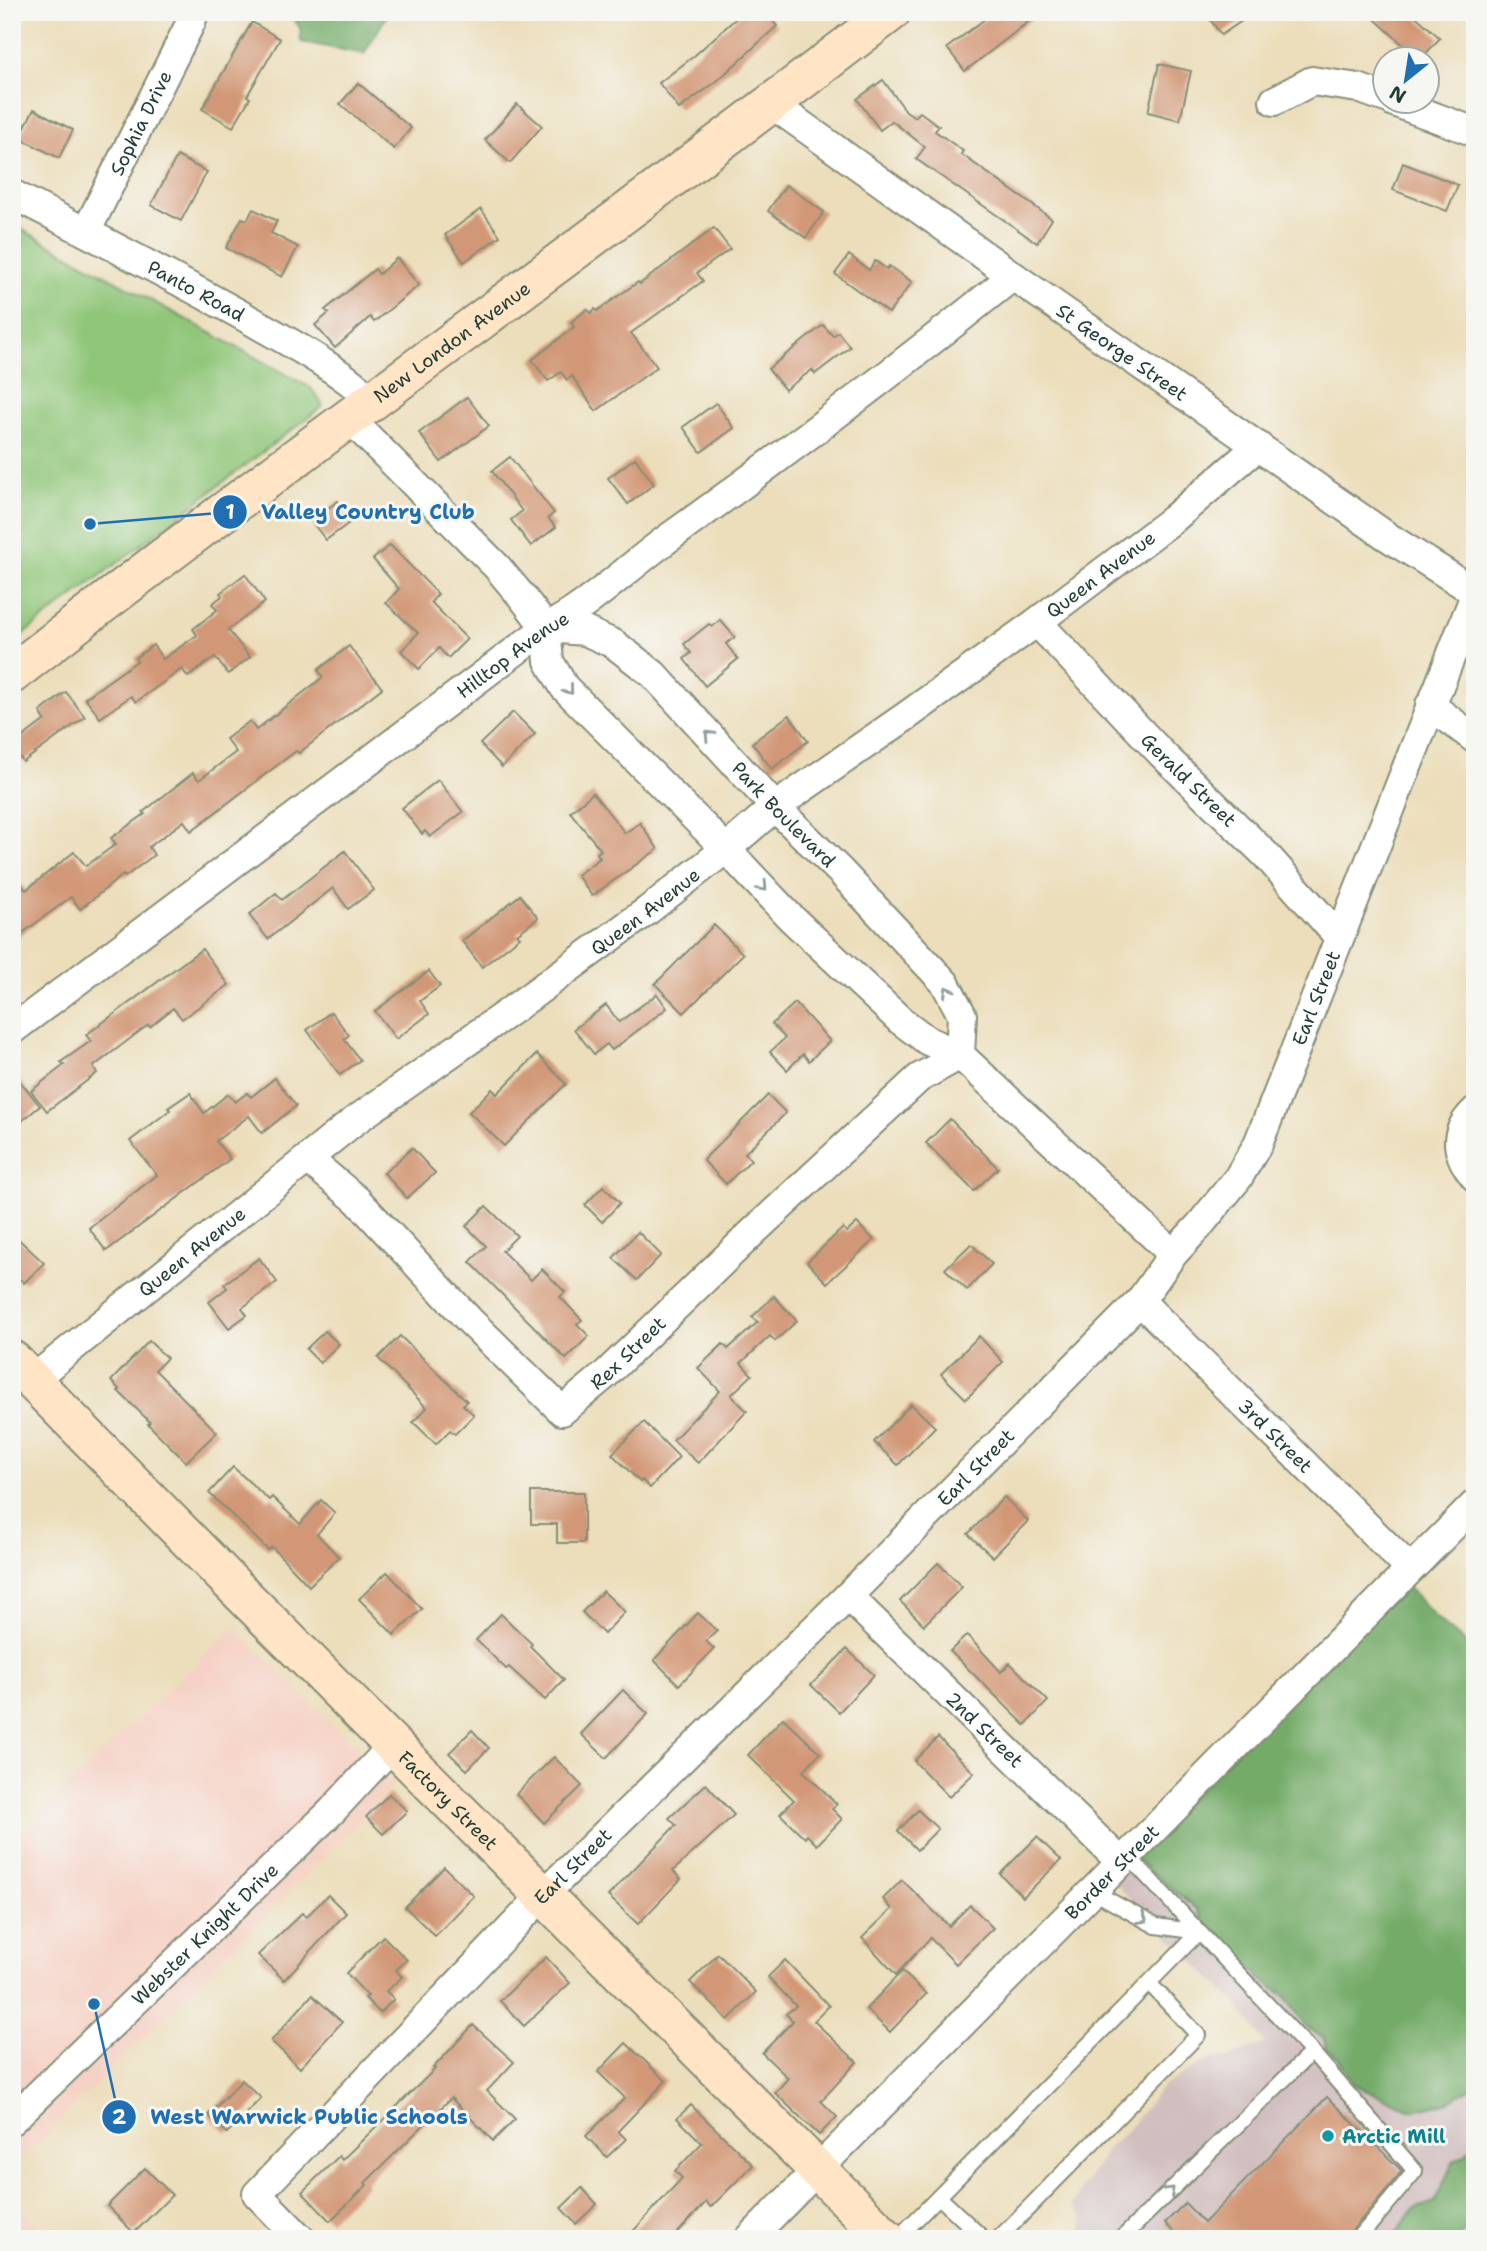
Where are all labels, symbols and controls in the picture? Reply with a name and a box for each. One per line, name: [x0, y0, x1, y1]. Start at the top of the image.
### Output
north arrow: [1372, 46, 1442, 116]
street label: Sophia Drive: [104, 66, 177, 180]
text: N: [1385, 80, 1411, 109]
street label: Panto Road: [143, 254, 249, 327]
street label: New London Avenue: [368, 275, 535, 408]
street label: St George Street: [1052, 298, 1193, 406]
callout: Valley Country Club: [212, 491, 489, 533]
text: 1: [225, 498, 235, 526]
text: Valley Country Club: [261, 498, 475, 526]
street label: Queen Avenue: [1041, 525, 1160, 623]
street label: Hilltop Avenue: [451, 605, 574, 704]
one-way arrow: [561, 682, 573, 695]
street label: Gerald Street: [1136, 727, 1242, 832]
one-way arrow: [705, 730, 718, 743]
street label: Park Boulevard: [727, 756, 841, 873]
street label: Queen Avenue: [585, 862, 705, 961]
one-way arrow: [754, 879, 767, 892]
street label: Earl Street: [1286, 947, 1346, 1049]
one-way arrow: [943, 985, 956, 998]
street label: Queen Avenue: [133, 1201, 251, 1302]
street label: Rex Street: [585, 1311, 671, 1395]
street label: 3rd Street: [1233, 1393, 1318, 1478]
street label: Earl Street: [932, 1423, 1019, 1511]
street label: 2nd Street: [941, 1686, 1029, 1773]
street label: Factory Street: [393, 1745, 504, 1856]
street label: Border Street: [1059, 1819, 1164, 1925]
street label: Earl Street: [528, 1822, 617, 1910]
street label: Webster Knight Drive: [126, 1857, 284, 2010]
one-way arrow: [1136, 1911, 1148, 1924]
callout: West Warwick Public Schools: [101, 2096, 482, 2138]
text: 2: [112, 2103, 127, 2131]
text: West Warwick Public Schools: [150, 2103, 468, 2131]
place label: Arctic Mill: [1342, 2124, 1446, 2149]
marker: Arctic Mill: [1320, 2128, 1336, 2144]
one-way arrow: [1161, 2186, 1174, 2199]

